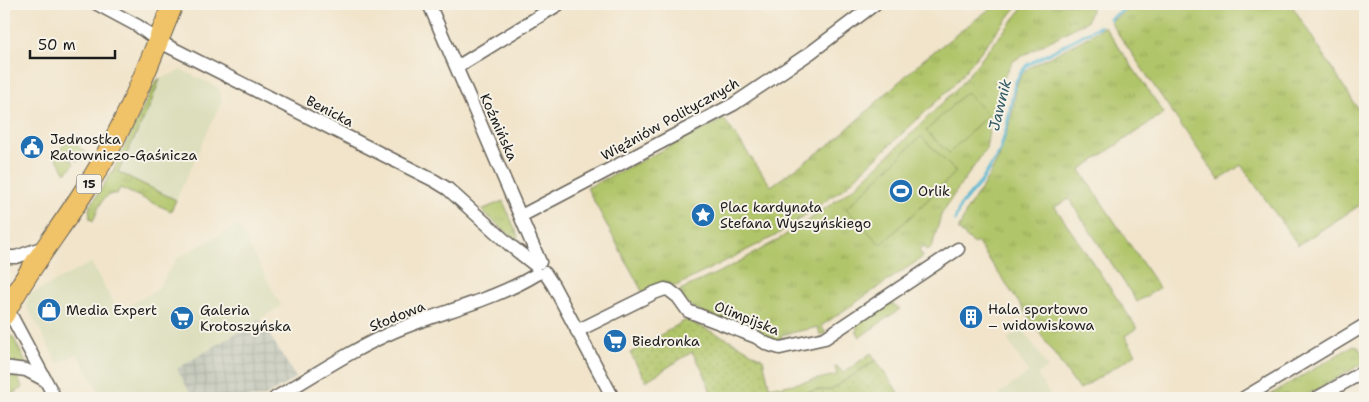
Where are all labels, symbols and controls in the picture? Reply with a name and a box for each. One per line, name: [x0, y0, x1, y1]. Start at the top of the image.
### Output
scale bar: [30, 28, 115, 60]
text: 50 m: [38, 35, 76, 55]
street label: Więźniów Politycznych: [598, 74, 742, 164]
water label: Jawnik: [984, 77, 1016, 133]
street label: Benicka: [303, 91, 357, 131]
street label: Koźmińska: [476, 91, 522, 164]
place label: Jednostka Ratowniczo-Gaśnicza: [50, 130, 197, 164]
public building icon: Jednostka Ratowniczo-Gaśnicza: [19, 134, 45, 160]
road number: 15: [76, 174, 102, 193]
sports icon: Orlik: [888, 178, 914, 204]
place label: Orlik: [918, 182, 950, 200]
place label: Plac kardynała Stefana Wyszyńskiego: [720, 198, 871, 232]
place icon: Plac kardynała Stefana Wyszyńskiego: [690, 202, 716, 228]
shop icon: Media Expert: [36, 297, 62, 323]
street label: Słodowa: [366, 297, 428, 335]
street label: Olimpijska: [712, 297, 782, 339]
place label: Hala sportowo – widowiskowa: [988, 300, 1095, 334]
place label: Media Expert: [66, 301, 157, 319]
place label: Galeria Krotoszyńska: [200, 301, 291, 335]
building icon: Hala sportowo – widowiskowa: [958, 304, 984, 330]
supermarket icon: Galeria Krotoszyńska: [169, 305, 195, 331]
supermarket icon: Biedronka: [602, 328, 628, 354]
place label: Biedronka: [632, 332, 700, 350]

